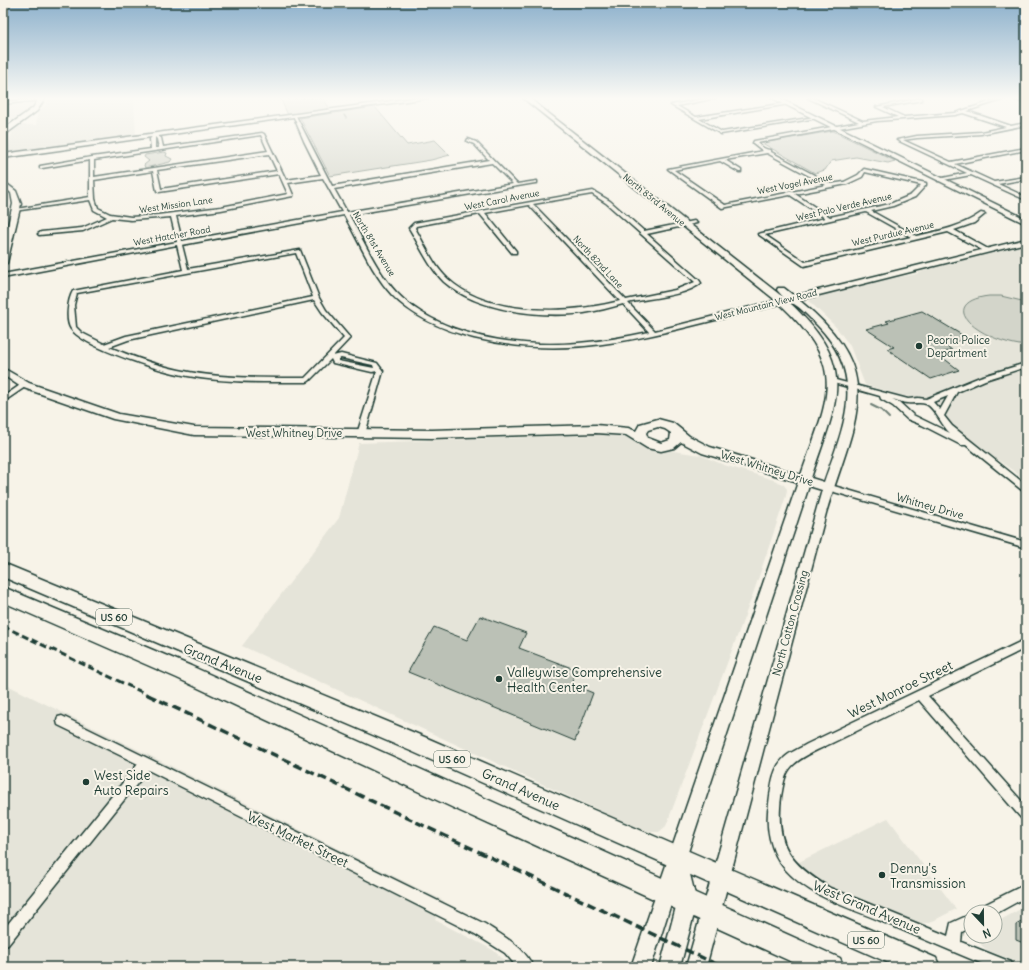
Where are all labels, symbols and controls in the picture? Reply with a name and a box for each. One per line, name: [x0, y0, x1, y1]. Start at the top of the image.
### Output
street label: North 83rd Avenue: [621, 171, 688, 228]
street label: West Vogel Avenue: [756, 171, 834, 196]
street label: West Carol Avenue: [464, 187, 540, 212]
street label: West Palo Verde Avenue: [795, 190, 893, 223]
street label: West Mission Lane: [139, 194, 213, 215]
street label: North 81st Avenue: [351, 209, 398, 278]
street label: West Purdue Avenue: [851, 219, 935, 248]
street label: West Hatcher Road: [132, 223, 211, 248]
street label: North 82nd Lane: [571, 233, 626, 290]
street label: West Mountain View Road: [714, 286, 818, 323]
place label: Peoria Police Department: [927, 333, 990, 360]
marker: Peoria Police Department: [914, 341, 924, 351]
street label: West Whitney Drive: [246, 426, 342, 440]
street label: West Whitney Drive: [719, 447, 815, 489]
street label: Whitney Drive: [895, 490, 965, 522]
street label: North Cotton Crossing: [769, 568, 811, 678]
road number: US 60: [96, 609, 132, 625]
street label: Grand Avenue: [181, 640, 265, 687]
street label: West Monroe Street: [845, 656, 956, 722]
place label: Valleywise Comprehensive Health Center: [507, 664, 662, 696]
marker: Valleywise Comprehensive Health Center: [494, 674, 504, 684]
road number: US 60: [434, 751, 470, 767]
street label: Grand Avenue: [479, 765, 563, 814]
place label: West Side Auto Repairs: [94, 767, 169, 799]
marker: West Side Auto Repairs: [81, 777, 91, 787]
street label: West Market Street: [244, 808, 352, 872]
place label: Denny's Transmission: [890, 860, 966, 892]
marker: Denny's Transmission: [877, 870, 887, 880]
street label: West Grand Avenue: [810, 877, 923, 938]
north arrow: [963, 904, 1003, 944]
text: N: [981, 925, 993, 941]
road number: US 60: [848, 932, 884, 948]

